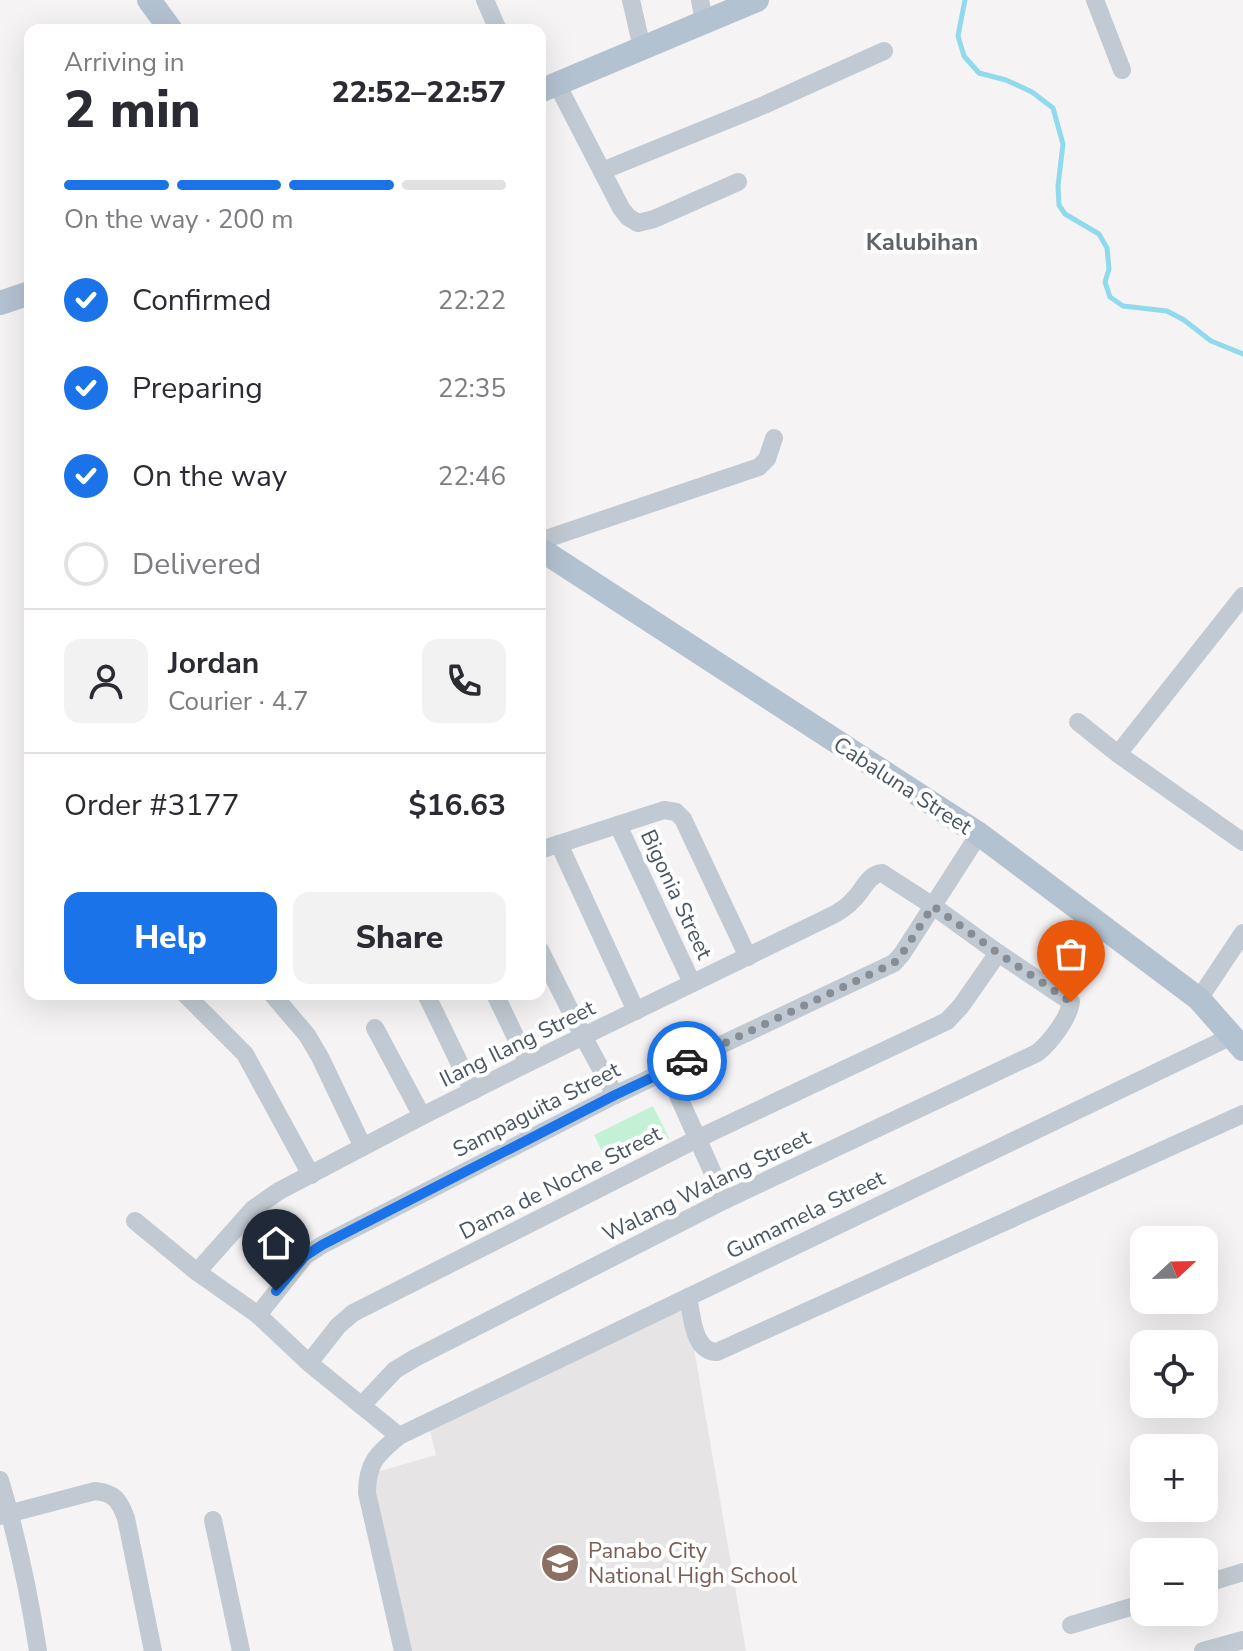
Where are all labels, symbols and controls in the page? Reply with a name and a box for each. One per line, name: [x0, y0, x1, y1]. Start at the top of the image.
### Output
text: Arriving in: [64, 45, 185, 80]
text: 22:52–22:57: [331, 72, 506, 113]
text: 2 min: [64, 74, 201, 145]
text: On the way · 200 m: [64, 202, 293, 237]
district label: Kalubihan: [866, 226, 978, 258]
icon: check: [64, 278, 108, 322]
text: Confirmed: [132, 280, 272, 321]
text: 22:22: [438, 283, 506, 318]
icon: check: [64, 366, 108, 410]
text: Preparing: [132, 368, 263, 409]
text: 22:35: [438, 371, 506, 406]
icon: check: [64, 454, 108, 498]
text: On the way: [132, 456, 287, 497]
text: 22:46: [438, 459, 506, 494]
text: Delivered: [132, 544, 261, 585]
button: person: [64, 639, 148, 723]
button: phone: [422, 639, 506, 723]
text: Jordan: [168, 643, 259, 684]
text: Courier · 4.7: [168, 684, 309, 719]
street label: Cabaluna Street: [827, 730, 978, 842]
text: Order #3177: [64, 785, 239, 826]
text: $16.63: [409, 785, 506, 826]
street label: Bigonia Street: [633, 825, 719, 964]
button: Help: [64, 892, 277, 984]
button: Share: [293, 892, 506, 984]
pin: [1037, 920, 1105, 1002]
icon: bag: [1049, 932, 1093, 976]
street label: Ilang Ilang Street: [435, 993, 601, 1095]
courier: [647, 1021, 727, 1101]
icon: car: [665, 1039, 709, 1083]
street label: Sampaguita Street: [448, 1055, 625, 1165]
street label: Dama de Noche Street: [454, 1119, 667, 1247]
street label: Walang Walang Street: [598, 1122, 816, 1249]
street label: Gumamela Street: [721, 1163, 890, 1266]
pin: [242, 1209, 310, 1291]
icon: home: [254, 1221, 298, 1265]
north arrow: [1130, 1226, 1218, 1314]
map controls: [1130, 1226, 1218, 1626]
button: locate: [1130, 1330, 1218, 1418]
button: +: [1130, 1434, 1218, 1522]
place label: Panabo City National High School: [588, 1536, 798, 1591]
button: −: [1130, 1538, 1218, 1626]
school or university icon: Panabo City National High School: [539, 1542, 581, 1584]

